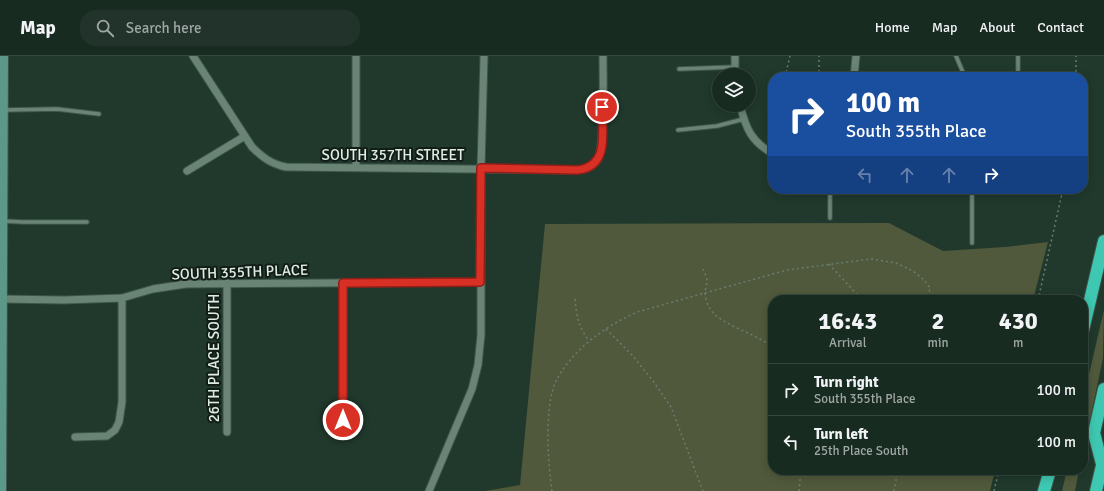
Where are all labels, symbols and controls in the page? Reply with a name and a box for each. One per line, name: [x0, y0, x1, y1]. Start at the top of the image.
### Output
search box: [80, 10, 360, 46]
text: Map: [20, 16, 56, 40]
icon: search: [94, 17, 116, 39]
text: Search here: [126, 19, 201, 37]
text: Home: [875, 19, 910, 36]
text: Map: [932, 19, 957, 36]
text: About: [979, 19, 1015, 36]
text: Contact: [1037, 19, 1084, 36]
map controls: [712, 68, 756, 112]
button: layers: [712, 68, 756, 112]
text: 100 m: [846, 86, 920, 120]
icon: right: [780, 88, 832, 140]
pin: [585, 90, 619, 124]
icon: arrive: [591, 96, 613, 118]
text: South 355th Place: [846, 120, 986, 142]
street label: SOUTH 357TH STREET: [322, 146, 465, 164]
icon: left: [854, 164, 876, 186]
icon: ahead: [896, 164, 918, 186]
icon: ahead: [938, 164, 960, 186]
icon: right: [980, 164, 1002, 186]
street label: SOUTH 355TH PLACE: [171, 261, 309, 283]
street label: 26TH PLACE SOUTH: [205, 294, 223, 422]
text: 16:43: [818, 306, 877, 336]
text: 2: [932, 306, 944, 336]
text: 430: [999, 306, 1038, 336]
text: Arrival: [829, 335, 866, 351]
text: min: [928, 335, 949, 351]
text: m: [1013, 335, 1023, 351]
text: Turn right: [814, 373, 879, 391]
icon: right: [780, 379, 802, 401]
text: 100 m: [1036, 381, 1076, 399]
text: South 355th Place: [814, 391, 915, 407]
position arrow: [322, 399, 364, 441]
text: Turn left: [814, 425, 868, 443]
icon: left: [780, 431, 802, 453]
text: 100 m: [1036, 433, 1076, 451]
text: 25th Place South: [814, 443, 908, 459]

